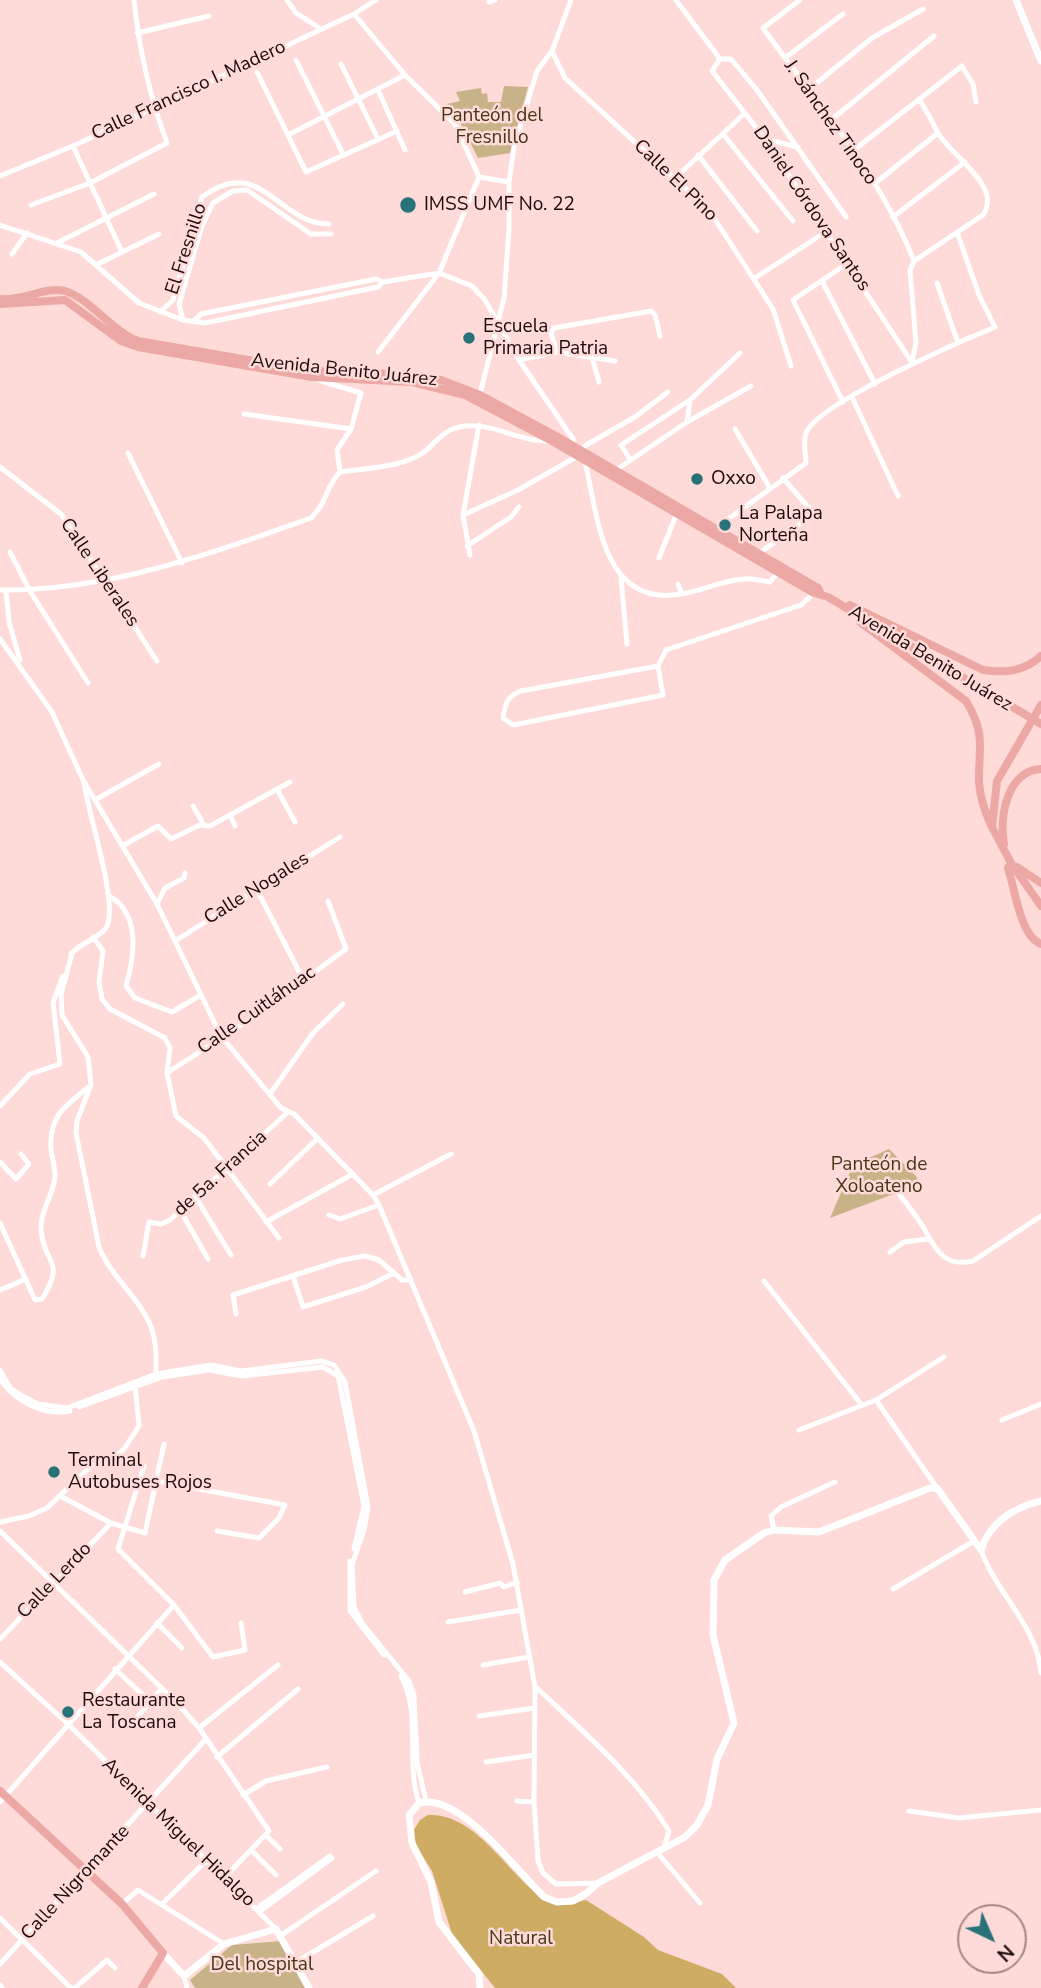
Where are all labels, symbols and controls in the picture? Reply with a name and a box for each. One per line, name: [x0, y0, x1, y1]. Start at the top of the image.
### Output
street label: Calle Francisco I. Madero: [88, 36, 290, 146]
street label: J. Sánchez Tinoco: [778, 56, 882, 190]
park label: Panteón del Fresnillo: [441, 105, 543, 149]
street label: Daniel Córdova Santos: [747, 122, 875, 296]
street label: Calle El Pino: [628, 135, 722, 227]
place label: IMSS UMF No. 22: [424, 194, 575, 216]
marker: IMSS UMF No. 22: [398, 195, 418, 215]
street label: El Fresnillo: [162, 200, 212, 298]
place label: Escuela Primaria Patria: [483, 316, 608, 360]
marker: Escuela Primaria Patria: [461, 330, 477, 346]
street label: Avenida Benito Juárez: [250, 350, 438, 392]
place label: Oxxo: [711, 468, 756, 490]
marker: Oxxo: [689, 471, 705, 487]
place label: La Palapa Norteña: [739, 503, 823, 547]
street label: Calle Liberales: [54, 514, 144, 632]
marker: La Palapa Norteña: [717, 517, 733, 533]
street label: Avenida Benito Juárez: [844, 601, 1016, 717]
street label: Calle Nogales: [200, 848, 314, 930]
street label: Calle Cuitláhuac: [194, 962, 320, 1060]
street label: de 5a. Francia: [170, 1126, 272, 1222]
park label: Panteón de Xoloateno: [831, 1154, 927, 1198]
place label: Terminal Autobuses Rojos: [68, 1450, 212, 1494]
marker: Terminal Autobuses Rojos: [46, 1464, 62, 1480]
street label: Calle Lerdo: [13, 1538, 97, 1624]
place label: Restaurante La Toscana: [82, 1690, 185, 1734]
marker: Restaurante La Toscana: [60, 1704, 76, 1720]
street label: Avenida Miguel Hidalgo: [96, 1754, 260, 1912]
street label: Calle Nigromante: [17, 1821, 135, 1945]
north arrow: [957, 1904, 1027, 1974]
park label: Natural: [489, 1928, 553, 1950]
text: N: [991, 1938, 1019, 1967]
park label: Del hospital: [210, 1954, 314, 1976]

